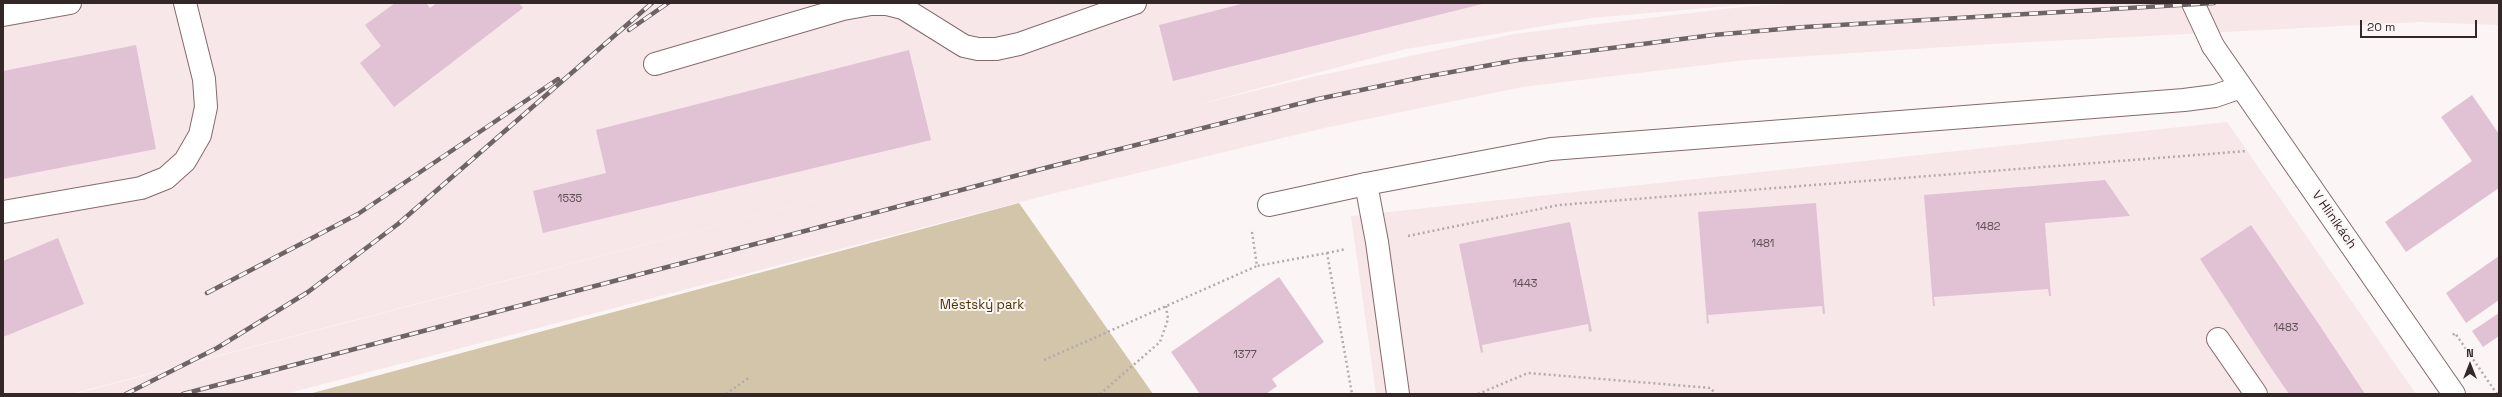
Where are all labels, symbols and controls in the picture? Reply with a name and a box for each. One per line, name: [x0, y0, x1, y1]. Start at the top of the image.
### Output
scale bar: [2362, 12, 2479, 38]
text: 20 m: [2367, 19, 2395, 35]
street label: V Hliníkách: [2308, 188, 2360, 252]
house number: 1535: [558, 192, 582, 206]
house number: 1482: [1976, 220, 2000, 234]
house number: 1481: [1752, 237, 1774, 251]
house number: 1443: [1513, 277, 1537, 291]
park label: Městský park: [940, 297, 1024, 313]
house number: 1483: [2274, 321, 2298, 335]
north arrow: [2450, 345, 2490, 385]
text: N: [2466, 346, 2474, 360]
house number: 1377: [1233, 348, 1257, 362]

